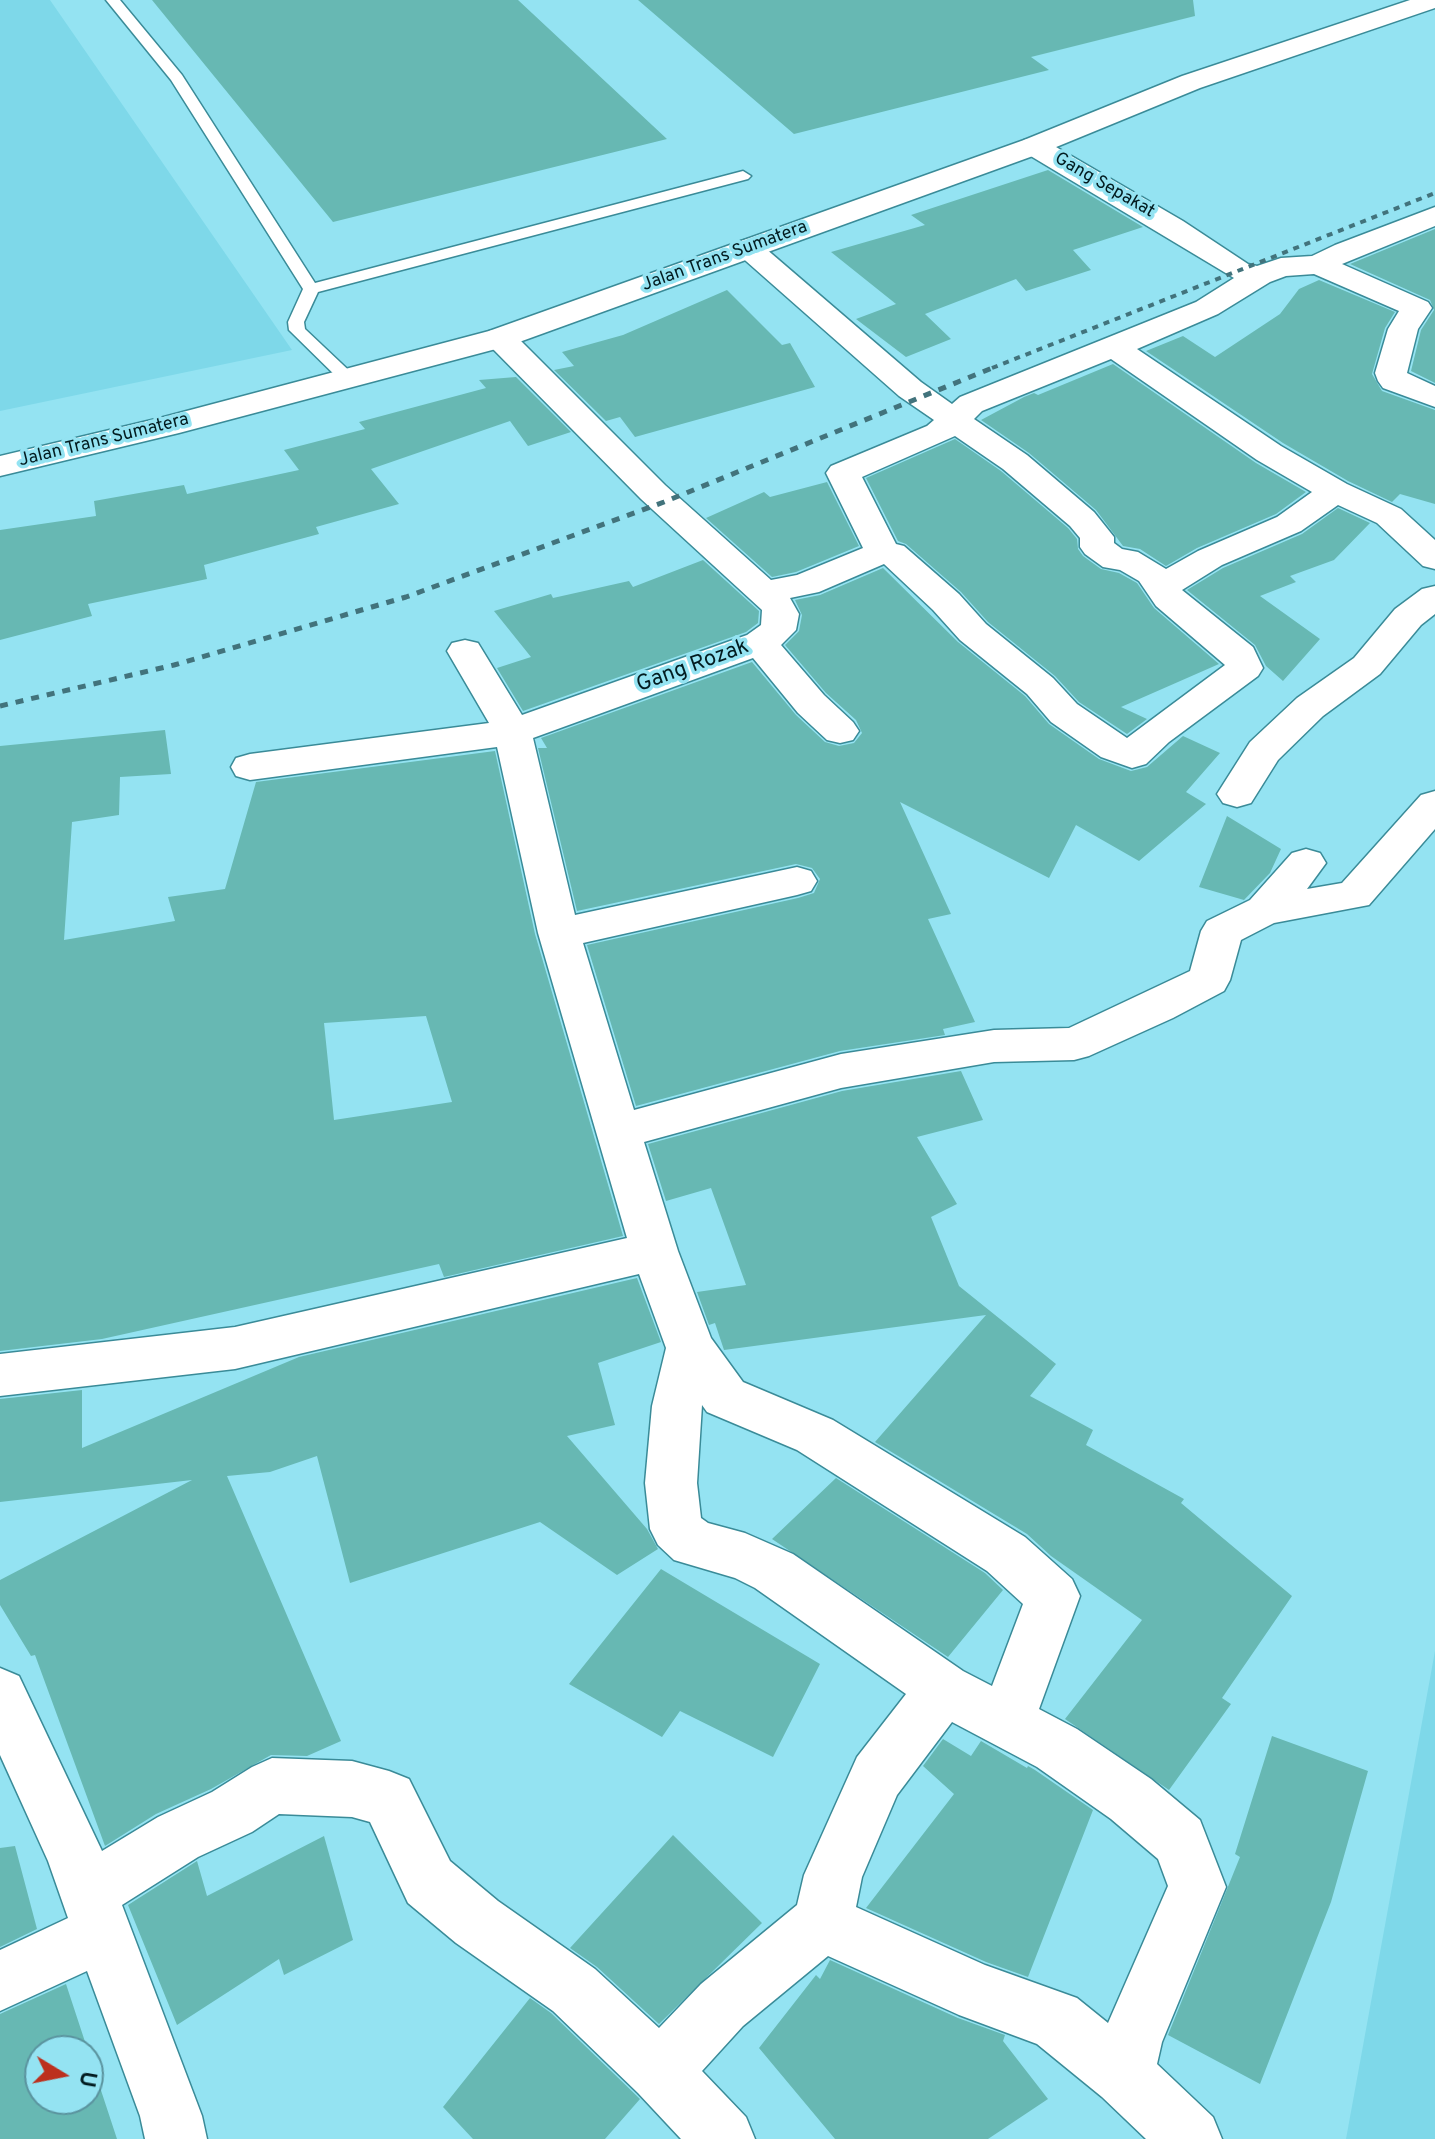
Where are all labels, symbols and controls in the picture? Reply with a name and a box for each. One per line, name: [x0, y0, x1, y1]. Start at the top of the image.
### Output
street label: Gang Sepakat: [1050, 149, 1158, 223]
street label: Jalan Trans Sumatera: [639, 217, 811, 297]
street label: Jalan Trans Sumatera: [17, 409, 191, 473]
street label: Gang Rozak: [633, 634, 753, 700]
north arrow: [24, 2035, 104, 2115]
text: U: [72, 2069, 101, 2089]

